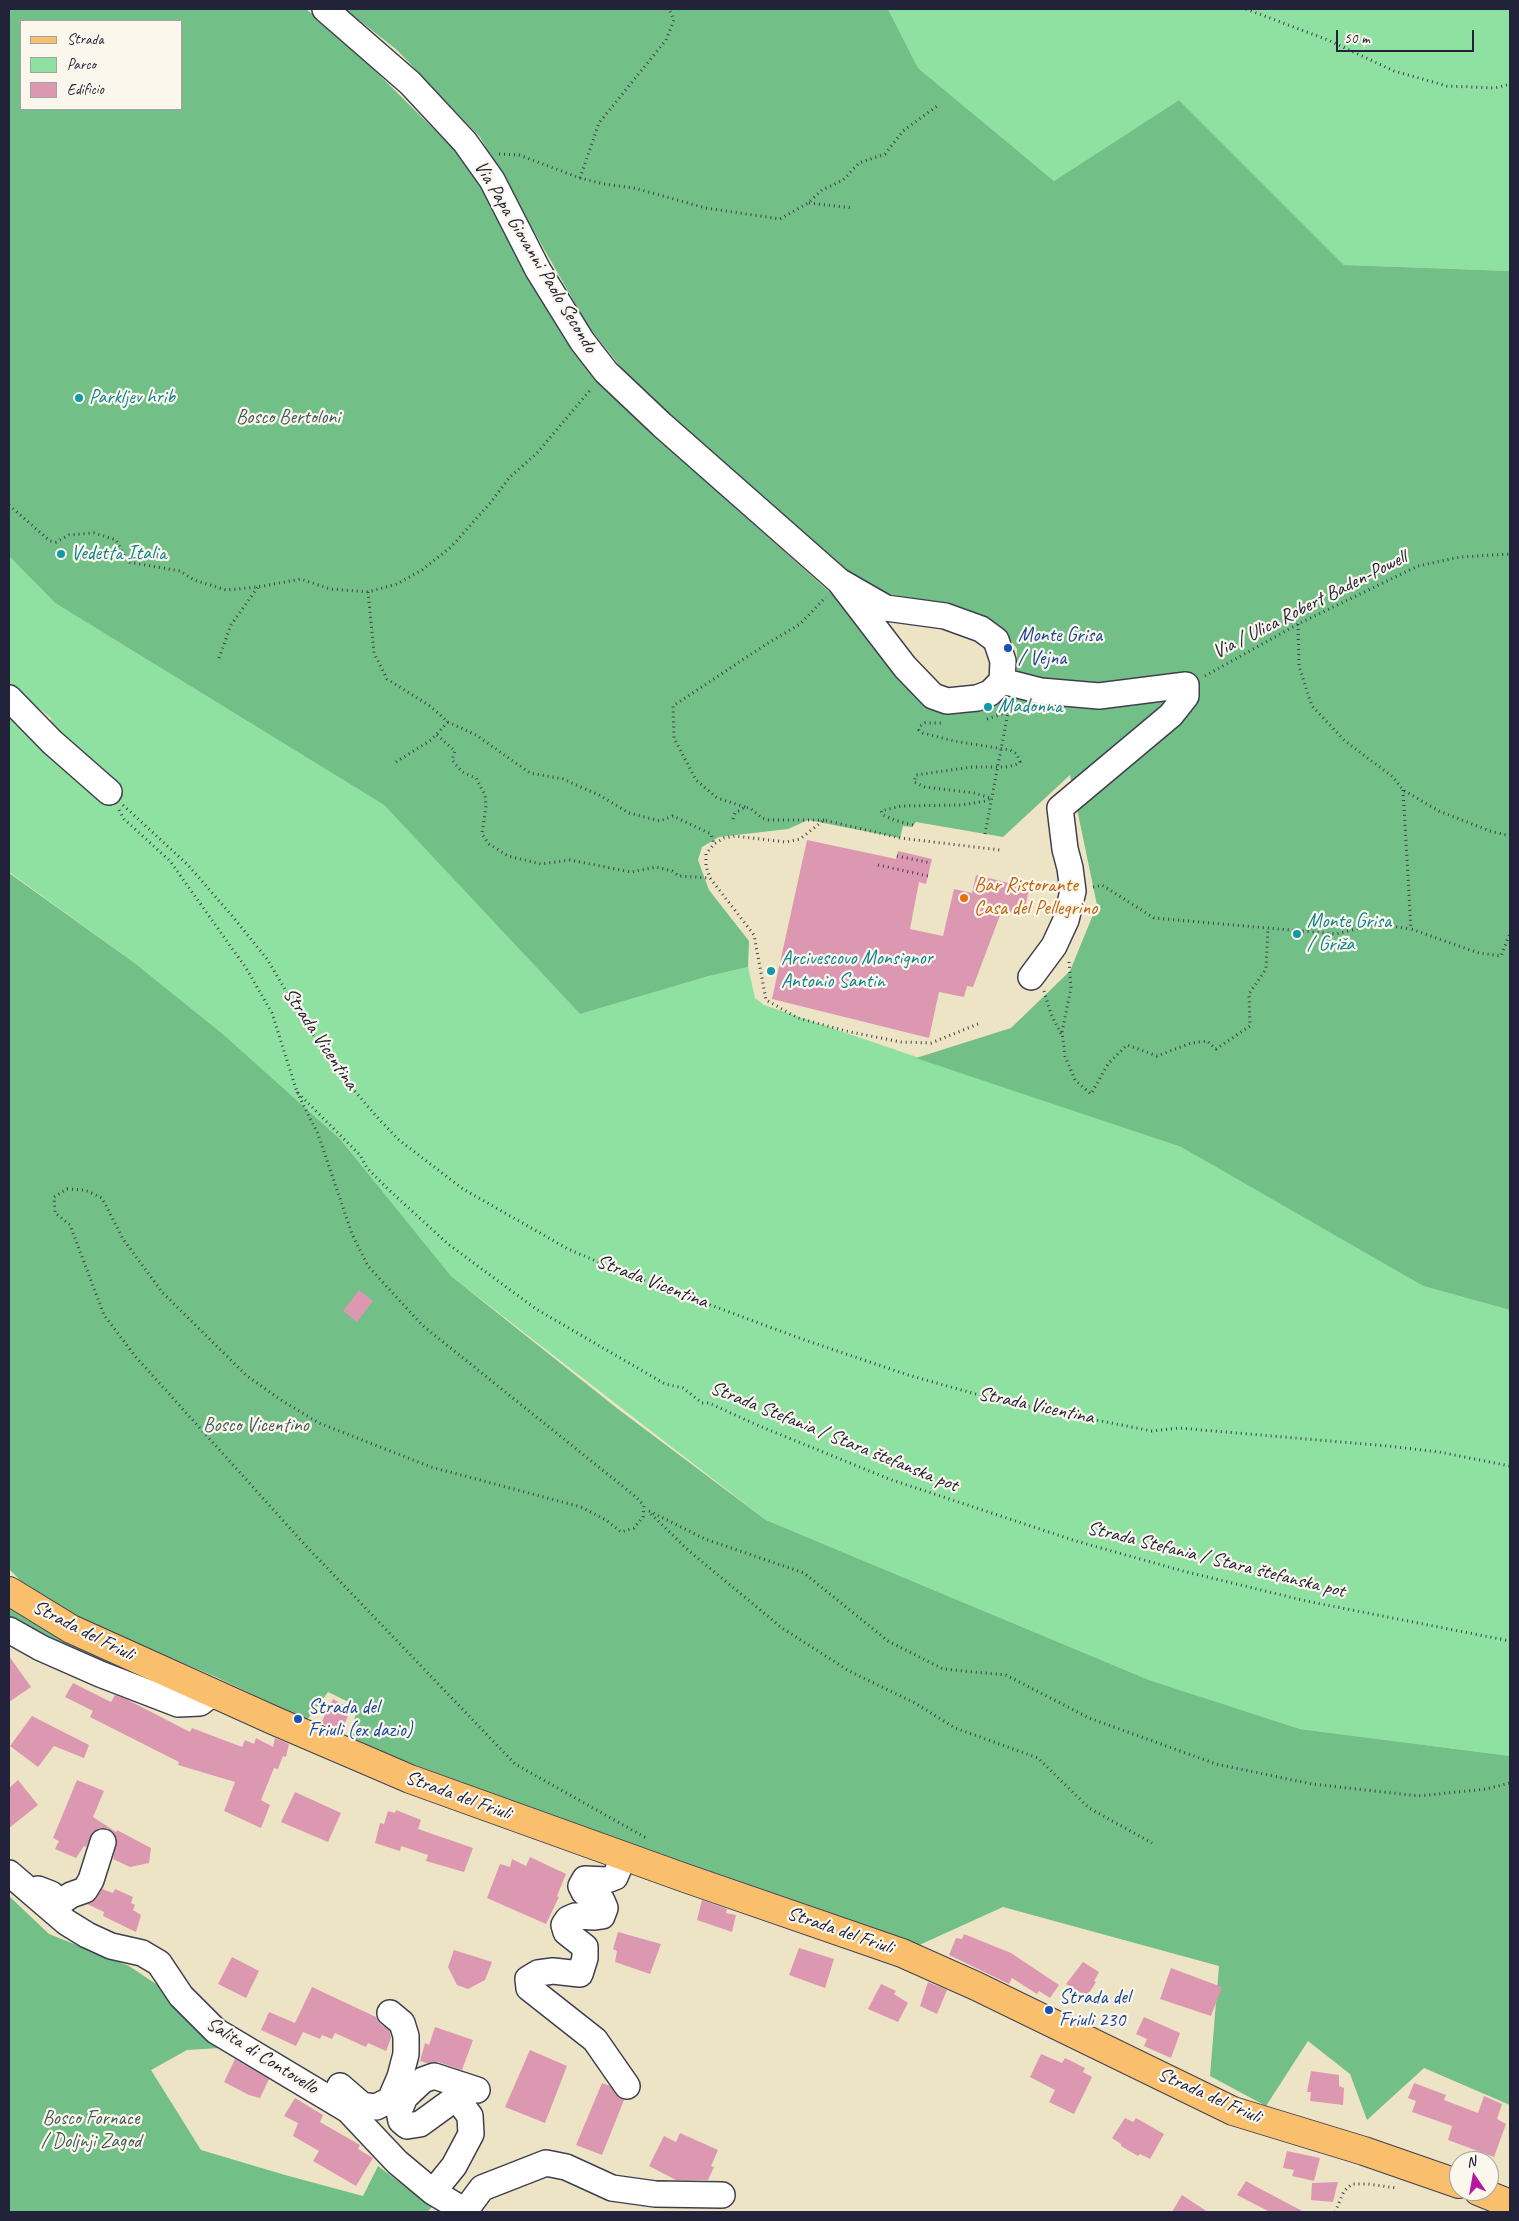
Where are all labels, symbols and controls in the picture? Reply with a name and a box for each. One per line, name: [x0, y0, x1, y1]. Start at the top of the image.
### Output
legend: [20, 20, 182, 110]
scale bar: [1339, 20, 1476, 52]
text: 50 m: [1344, 29, 1370, 48]
text: Strada: [67, 30, 103, 49]
text: Parco: [67, 55, 96, 74]
text: Edificio: [67, 80, 104, 99]
street label: Via Papa Giovanni Paolo Secondo: [468, 157, 602, 357]
place label: Parkljev hrib: [89, 386, 175, 410]
marker: Parkljev hrib: [73, 392, 85, 404]
park label: Bosco Bertoloni: [236, 406, 340, 430]
place label: Vedetta Italia: [71, 542, 166, 566]
street label: Via / Ulica Robert Baden-Powell: [1209, 546, 1411, 664]
marker: Vedetta Italia: [55, 548, 67, 560]
place label: Monte Grisa / Vejna: [1018, 624, 1102, 671]
marker: Monte Grisa / Vejna: [1002, 642, 1014, 654]
place label: Madonna: [998, 695, 1062, 719]
marker: Madonna: [982, 701, 994, 713]
place label: Bar Ristorante Casa del Pellegrino: [974, 874, 1097, 921]
marker: Bar Ristorante Casa del Pellegrino: [958, 892, 970, 904]
place label: Monte Grisa / Griža: [1307, 910, 1391, 957]
marker: Monte Grisa / Griža: [1291, 928, 1303, 940]
place label: Arcivescovo Monsignor Antonio Santin: [781, 947, 933, 994]
marker: Arcivescovo Monsignor Antonio Santin: [765, 965, 777, 977]
street label: Strada Vicentina: [277, 984, 363, 1094]
street label: Strada Vicentina: [593, 1250, 711, 1314]
street label: Strada Stefania / Stara štefanska pot: [707, 1376, 961, 1498]
street label: Strada Vicentina: [976, 1382, 1096, 1430]
park label: Bosco Vicentino: [203, 1414, 309, 1438]
street label: Strada Stefania / Stara štefanska pot: [1085, 1516, 1347, 1604]
street label: Strada del Friuli: [28, 1595, 138, 1667]
place label: Strada del Friuli (ex dazio): [308, 1696, 412, 1743]
marker: Strada del Friuli (ex dazio): [292, 1713, 304, 1725]
street label: Strada del Friuli: [402, 1766, 514, 1826]
street label: Strada del Friuli: [784, 1902, 896, 1960]
place label: Strada del Friuli 230: [1059, 1986, 1130, 2033]
marker: Strada del Friuli 230: [1043, 2004, 1055, 2016]
street label: Salita di Contovello: [202, 2012, 322, 2100]
street label: Strada del Friuli: [1154, 2063, 1264, 2129]
park label: Bosco Fornace / Doljnji Zagod: [41, 2107, 141, 2154]
north arrow: [1449, 2151, 1499, 2201]
text: N: [1465, 2153, 1477, 2171]

